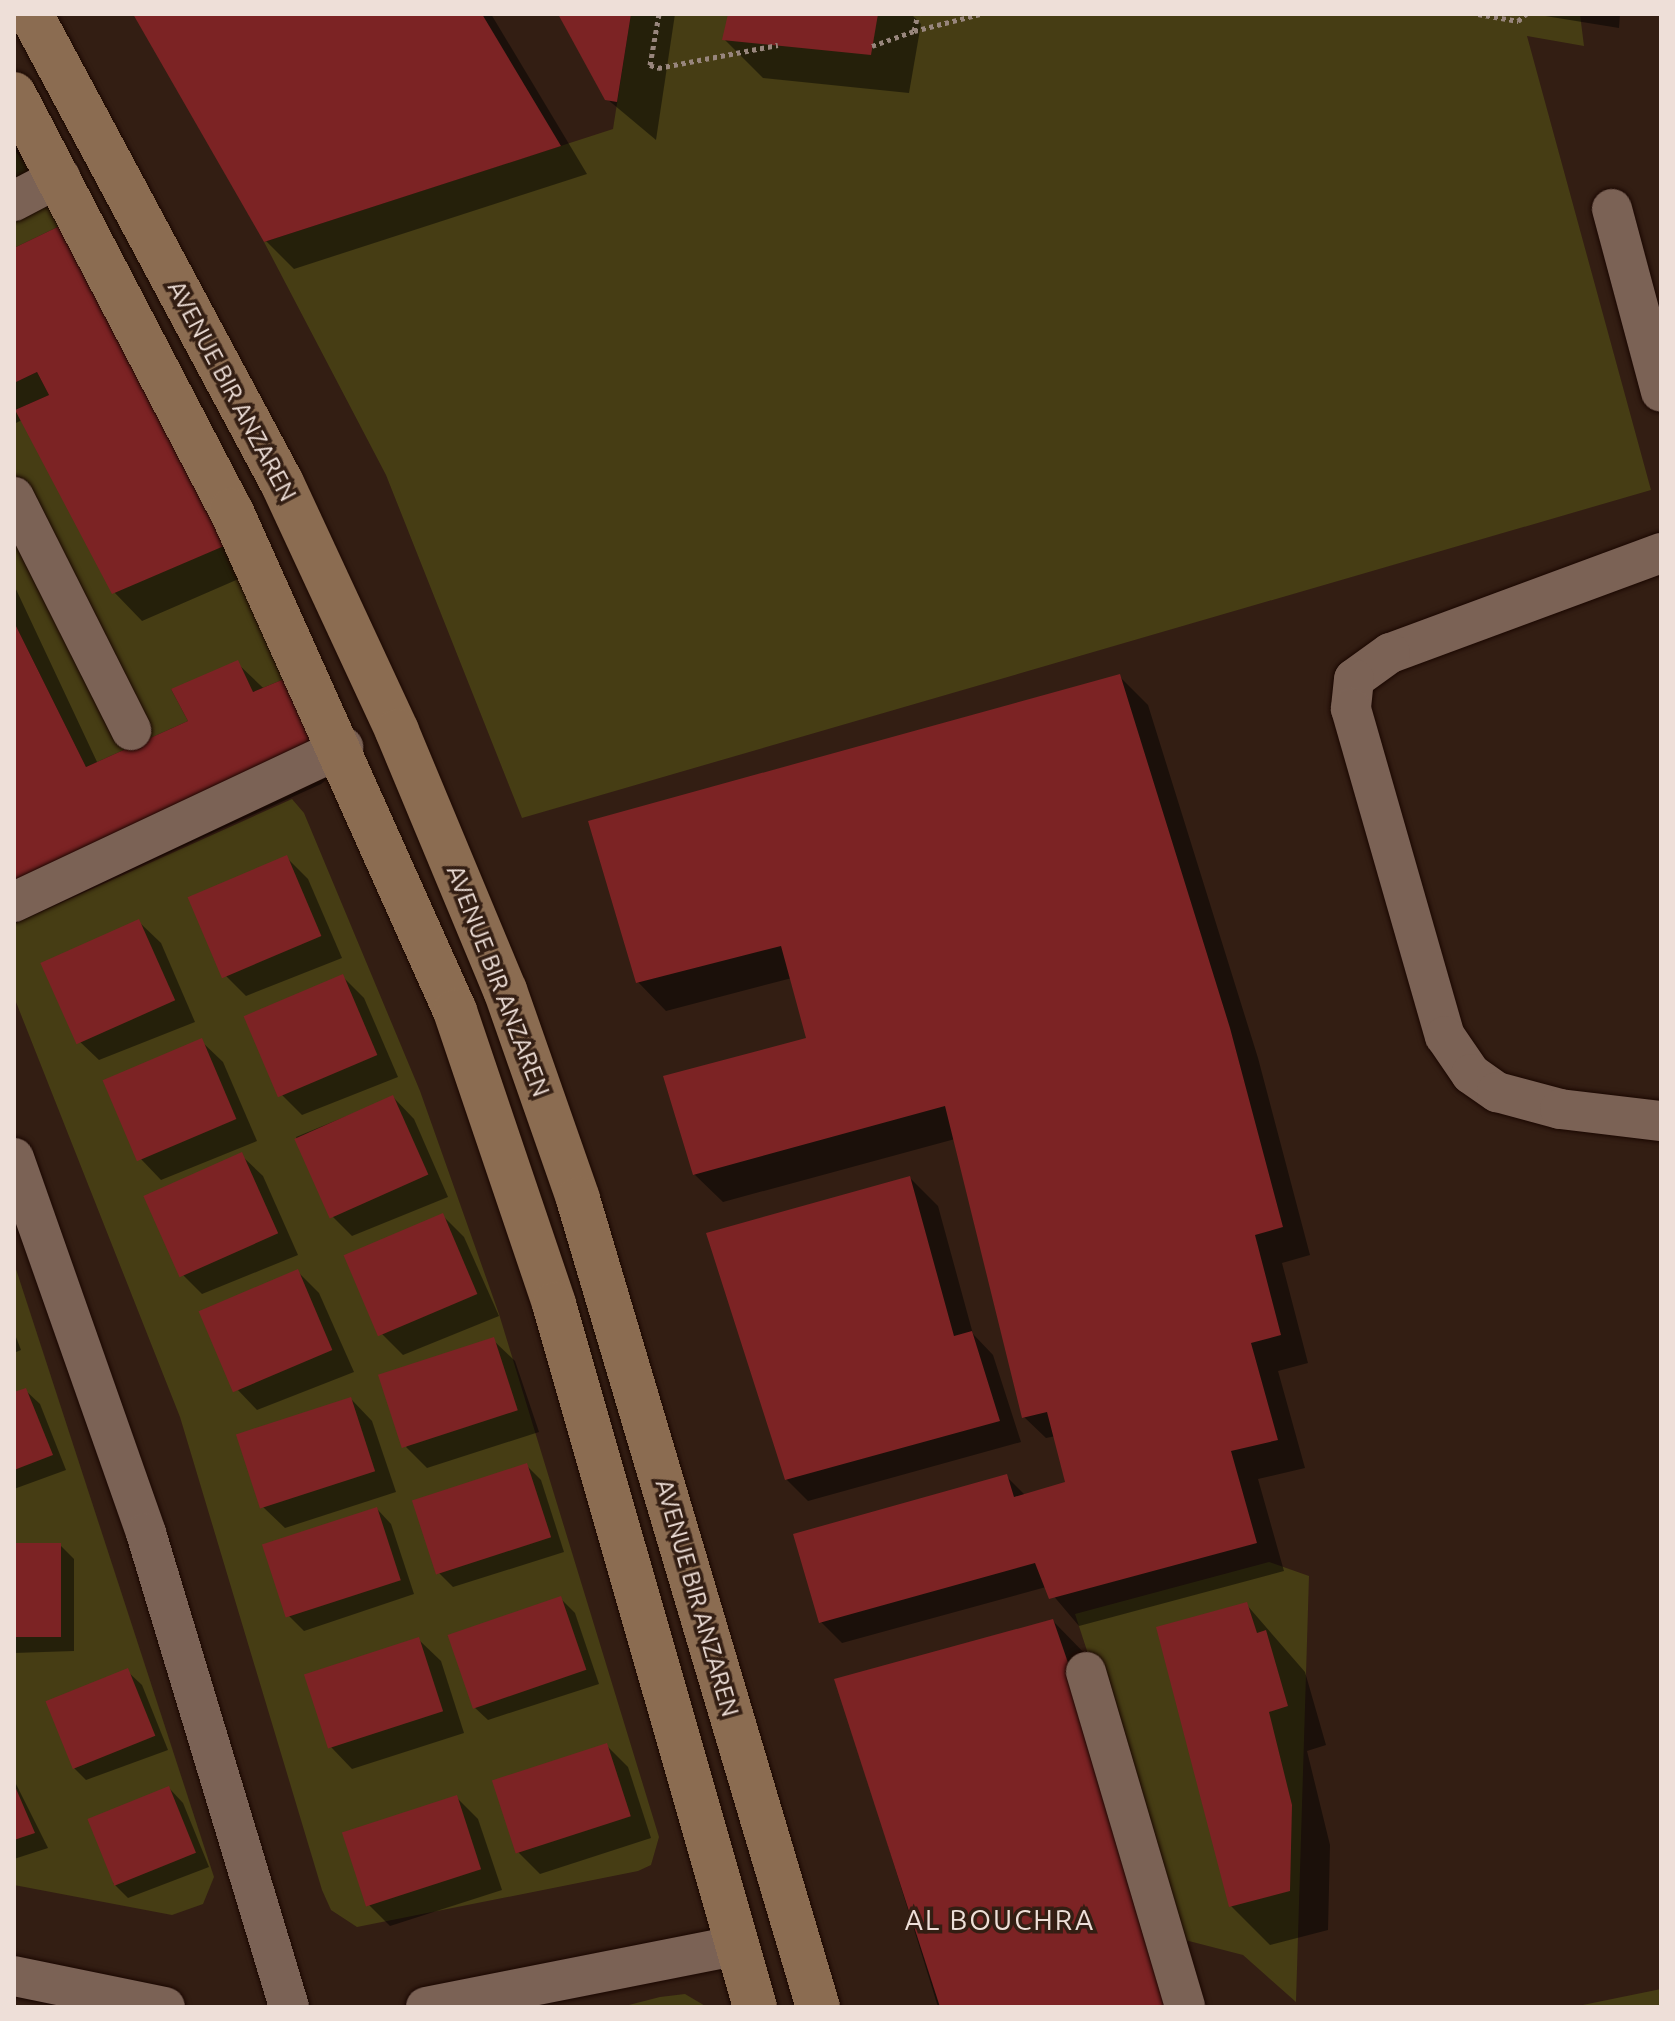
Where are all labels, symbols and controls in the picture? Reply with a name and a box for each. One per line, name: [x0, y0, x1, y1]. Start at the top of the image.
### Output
street label: AVENUE BIR ANZAREN: [162, 276, 302, 506]
street label: AVENUE BIR ANZAREN: [441, 861, 555, 1101]
street label: AVENUE BIR ANZAREN: [649, 1476, 745, 1720]
district label: AL BOUCHRA: [905, 1903, 1095, 1937]

